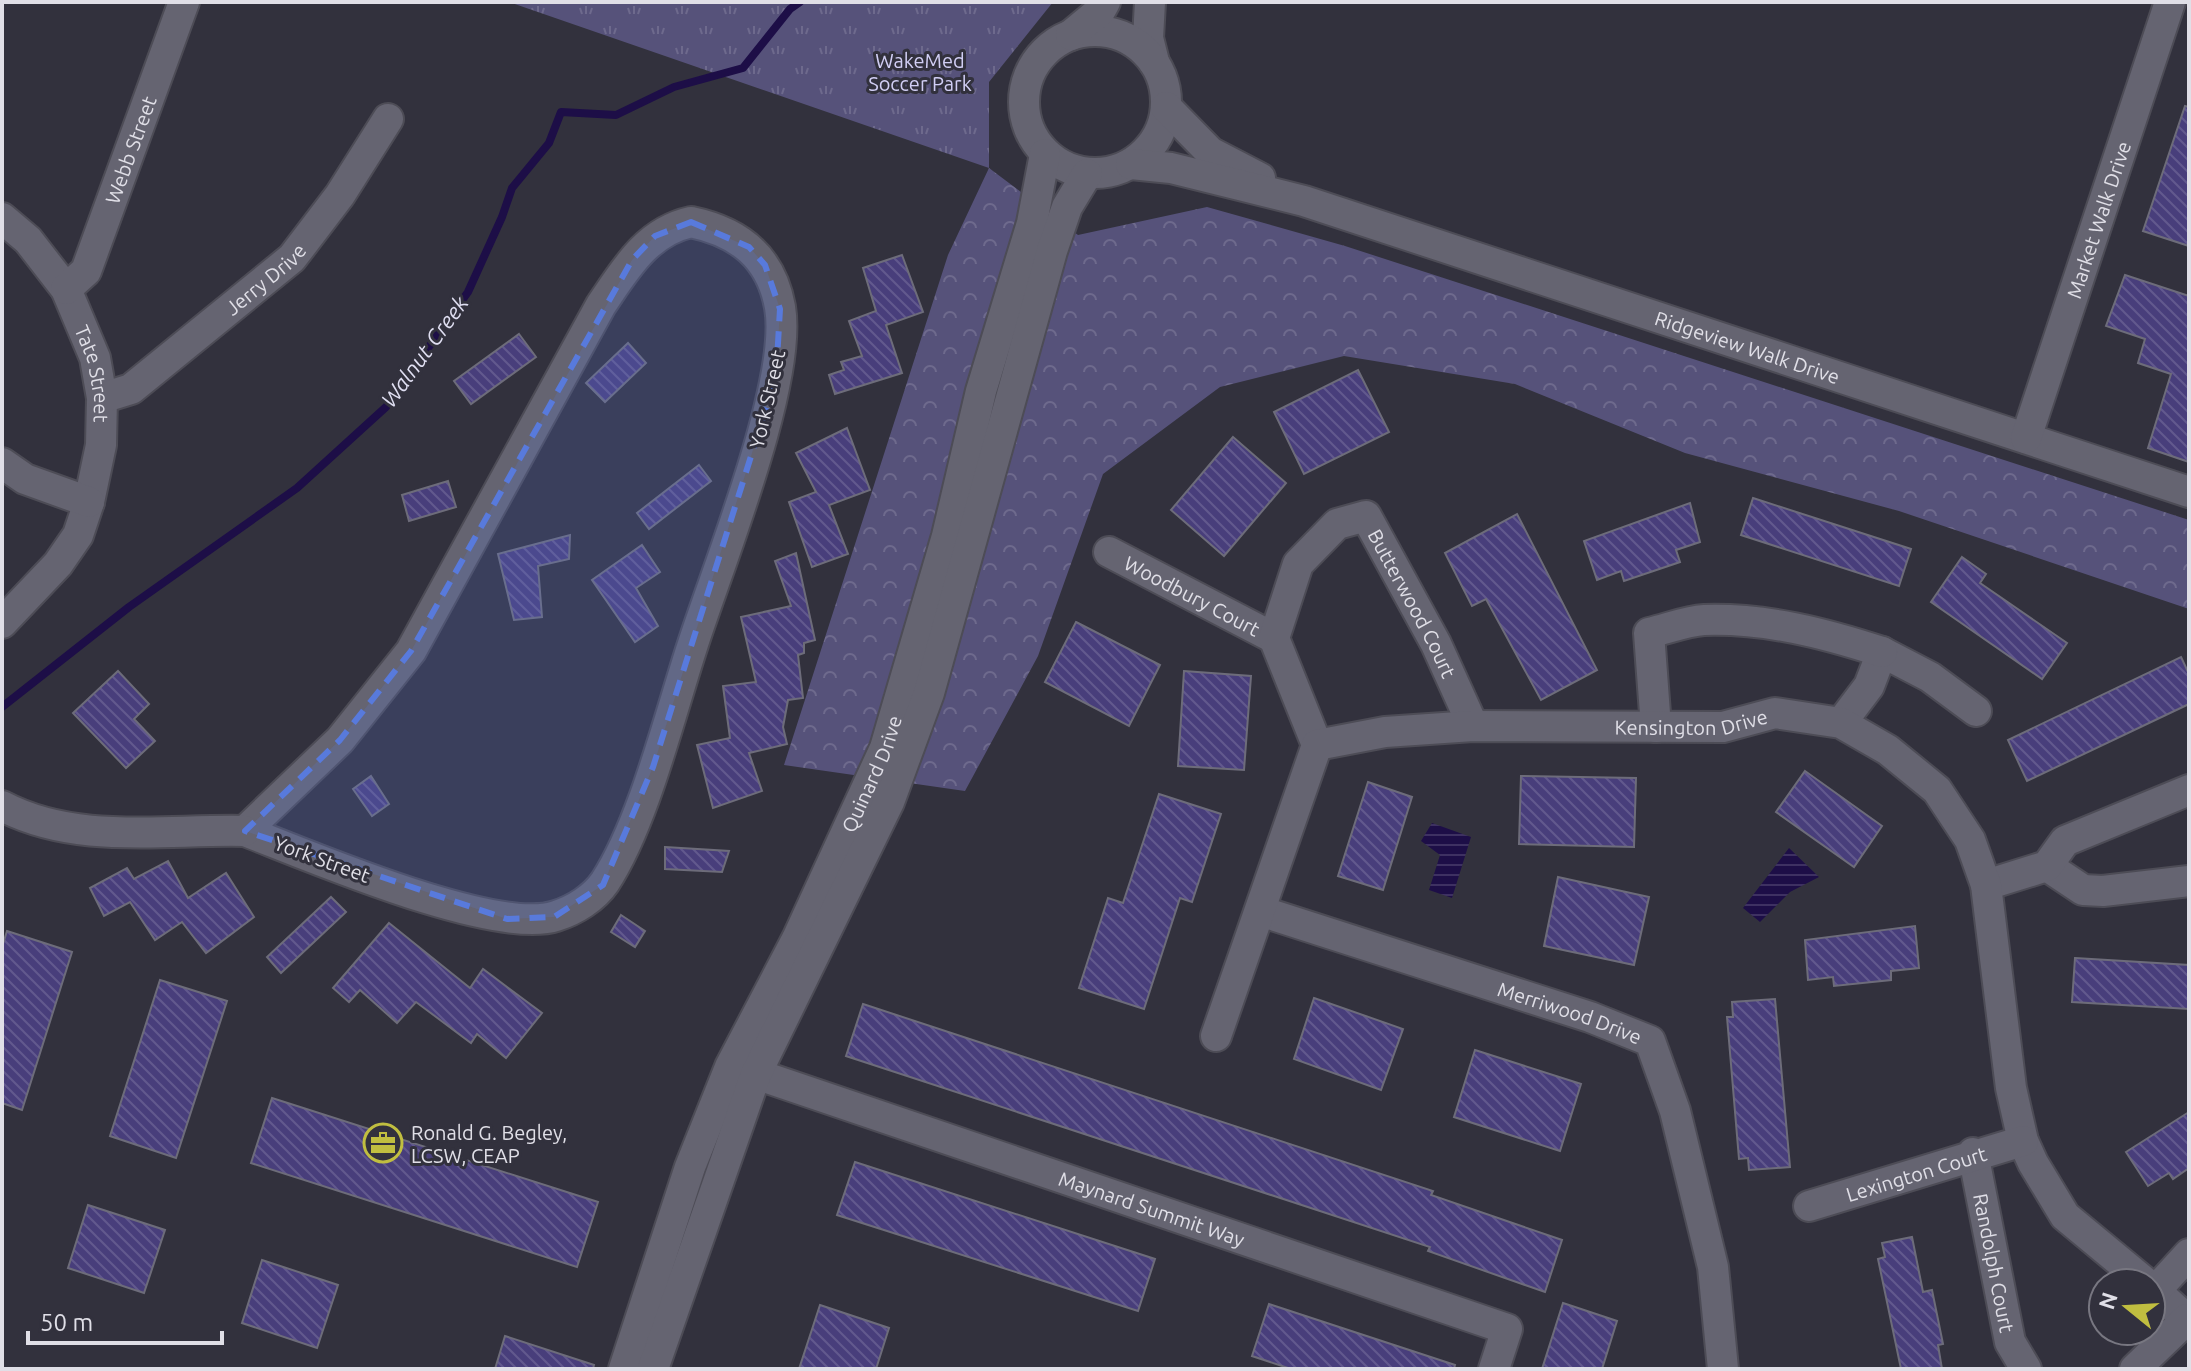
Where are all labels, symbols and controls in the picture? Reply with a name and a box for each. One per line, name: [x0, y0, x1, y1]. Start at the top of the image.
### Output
park label: WakeMed Soccer Park: [868, 49, 972, 95]
street label: Webb Street: [100, 92, 160, 207]
street label: Market Walk Drive: [2061, 138, 2135, 301]
street label: Jerry Drive: [220, 239, 310, 319]
water label: Walnut Creek: [375, 290, 473, 411]
street label: Ridgeview Walk Drive: [1652, 306, 1843, 388]
street label: Tate Street: [71, 321, 114, 423]
street label: York Street: [744, 347, 790, 451]
street label: Butterwood Court: [1364, 525, 1461, 681]
street label: Woodbury Court: [1121, 551, 1264, 640]
street label: Kensington Drive: [1615, 704, 1770, 739]
street label: Quinard Drive: [836, 713, 905, 836]
street label: York Street: [271, 831, 373, 887]
street label: Merriwood Drive: [1495, 977, 1645, 1048]
place label: Ronald G. Begley, LCSW, CEAP: [411, 1121, 567, 1167]
office icon: Ronald G. Begley, LCSW, CEAP: [362, 1122, 404, 1164]
street label: Lexington Court: [1843, 1141, 1989, 1206]
street label: Maynard Summit Way: [1056, 1166, 1248, 1251]
street label: Randolph Court: [1970, 1191, 2019, 1335]
north arrow: [2087, 1267, 2167, 1347]
text: N: [2093, 1289, 2122, 1312]
scale bar: [28, 1295, 222, 1345]
text: 50 m: [40, 1309, 93, 1336]

